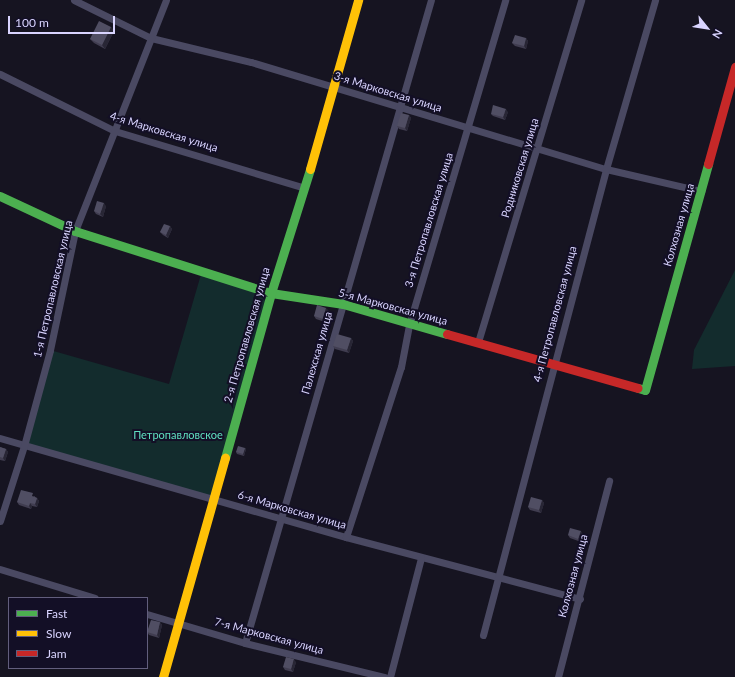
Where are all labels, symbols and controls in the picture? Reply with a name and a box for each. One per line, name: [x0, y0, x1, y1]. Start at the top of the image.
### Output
scale bar: [10, 8, 117, 34]
north arrow: [687, 8, 727, 48]
text: 100 m: [15, 15, 49, 30]
text: N: [710, 27, 726, 41]
street label: 3-я Марковская улица: [332, 69, 444, 115]
street label: 4-я Марковская улица: [108, 109, 220, 155]
street label: Родниковская улица: [499, 117, 541, 219]
street label: 3-я Петропавловская улица: [402, 151, 456, 289]
street label: Колхозная улица: [661, 182, 697, 268]
street label: 1-я Петропавловская улица: [31, 219, 75, 359]
street label: 4-я Петропавловская улица: [530, 245, 580, 383]
street label: 2-я Петропавловская улица: [221, 266, 273, 404]
street label: 5-я Марковская улица: [337, 286, 449, 328]
street label: Палехская улица: [299, 310, 335, 396]
park label: Петропавловское: [133, 428, 223, 442]
street label: 6-я Марковская улица: [236, 488, 348, 532]
street label: Колхозная улица: [556, 533, 590, 619]
legend: [8, 597, 148, 669]
text: Fast: [46, 606, 67, 621]
street label: 7-я Марковская улица: [213, 615, 325, 657]
text: Slow: [46, 626, 71, 641]
text: Jam: [46, 646, 67, 661]

